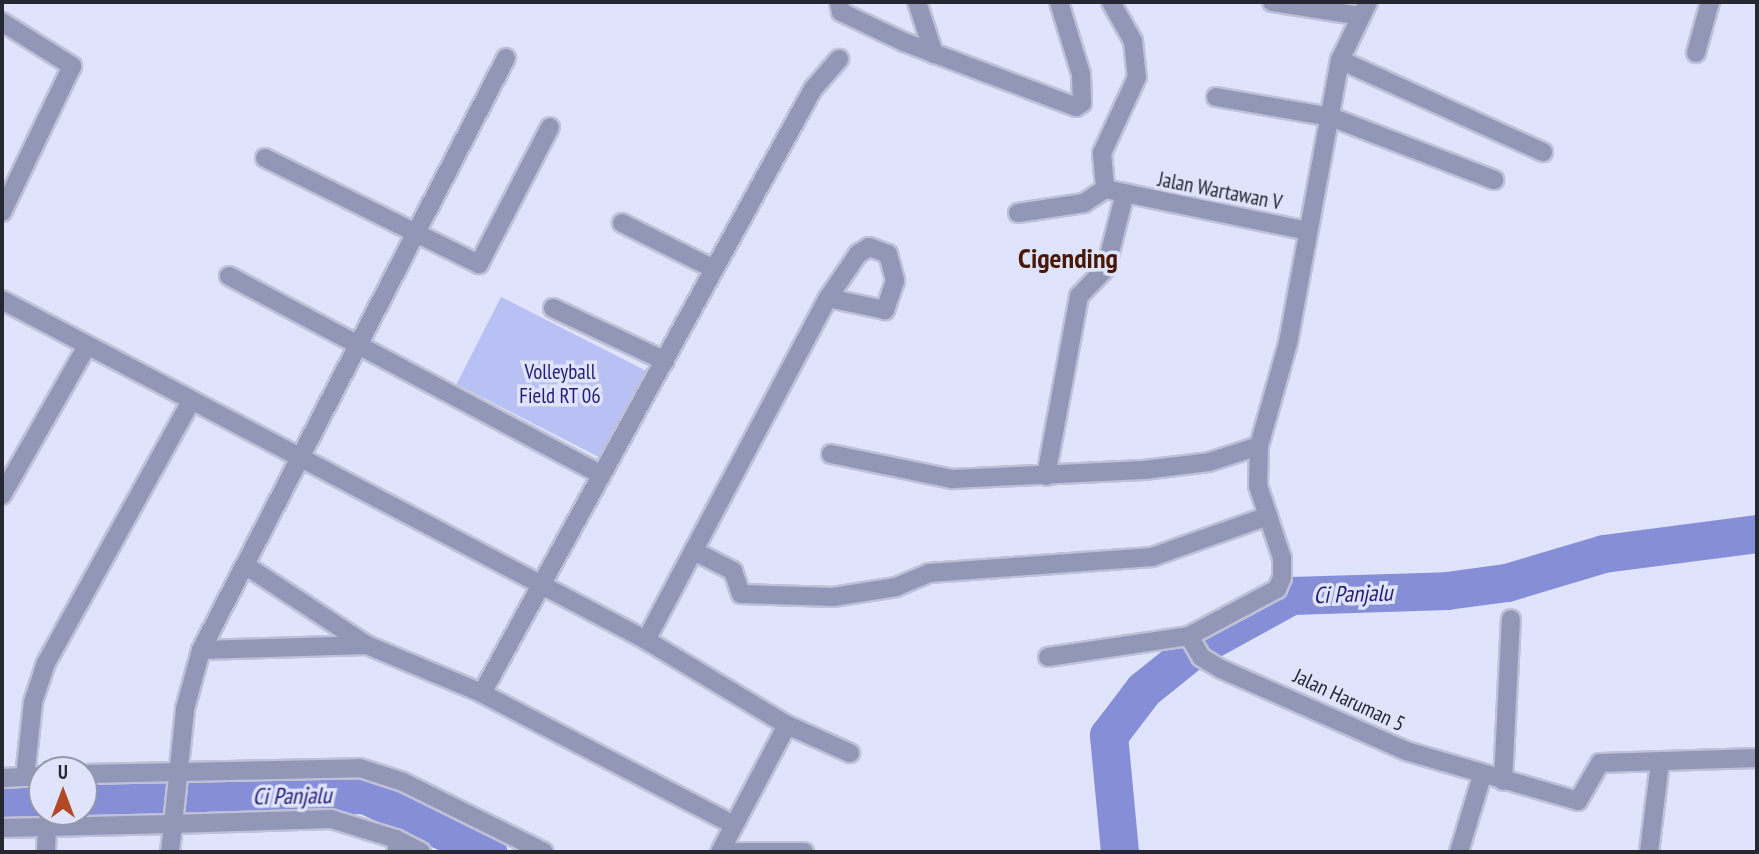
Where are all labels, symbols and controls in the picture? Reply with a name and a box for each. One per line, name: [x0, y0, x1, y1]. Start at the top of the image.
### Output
street label: Jalan Wartawan V: [1155, 167, 1285, 215]
district label: Cigending: [1018, 241, 1118, 275]
park label: Volleyball Field RT 06: [519, 359, 601, 409]
water label: Ci Panjalu: [1313, 579, 1393, 609]
street label: Jalan Haruman 5: [1289, 663, 1409, 737]
north arrow: [28, 756, 98, 826]
text: U: [58, 760, 68, 784]
water label: Ci Panjalu: [252, 782, 332, 810]

